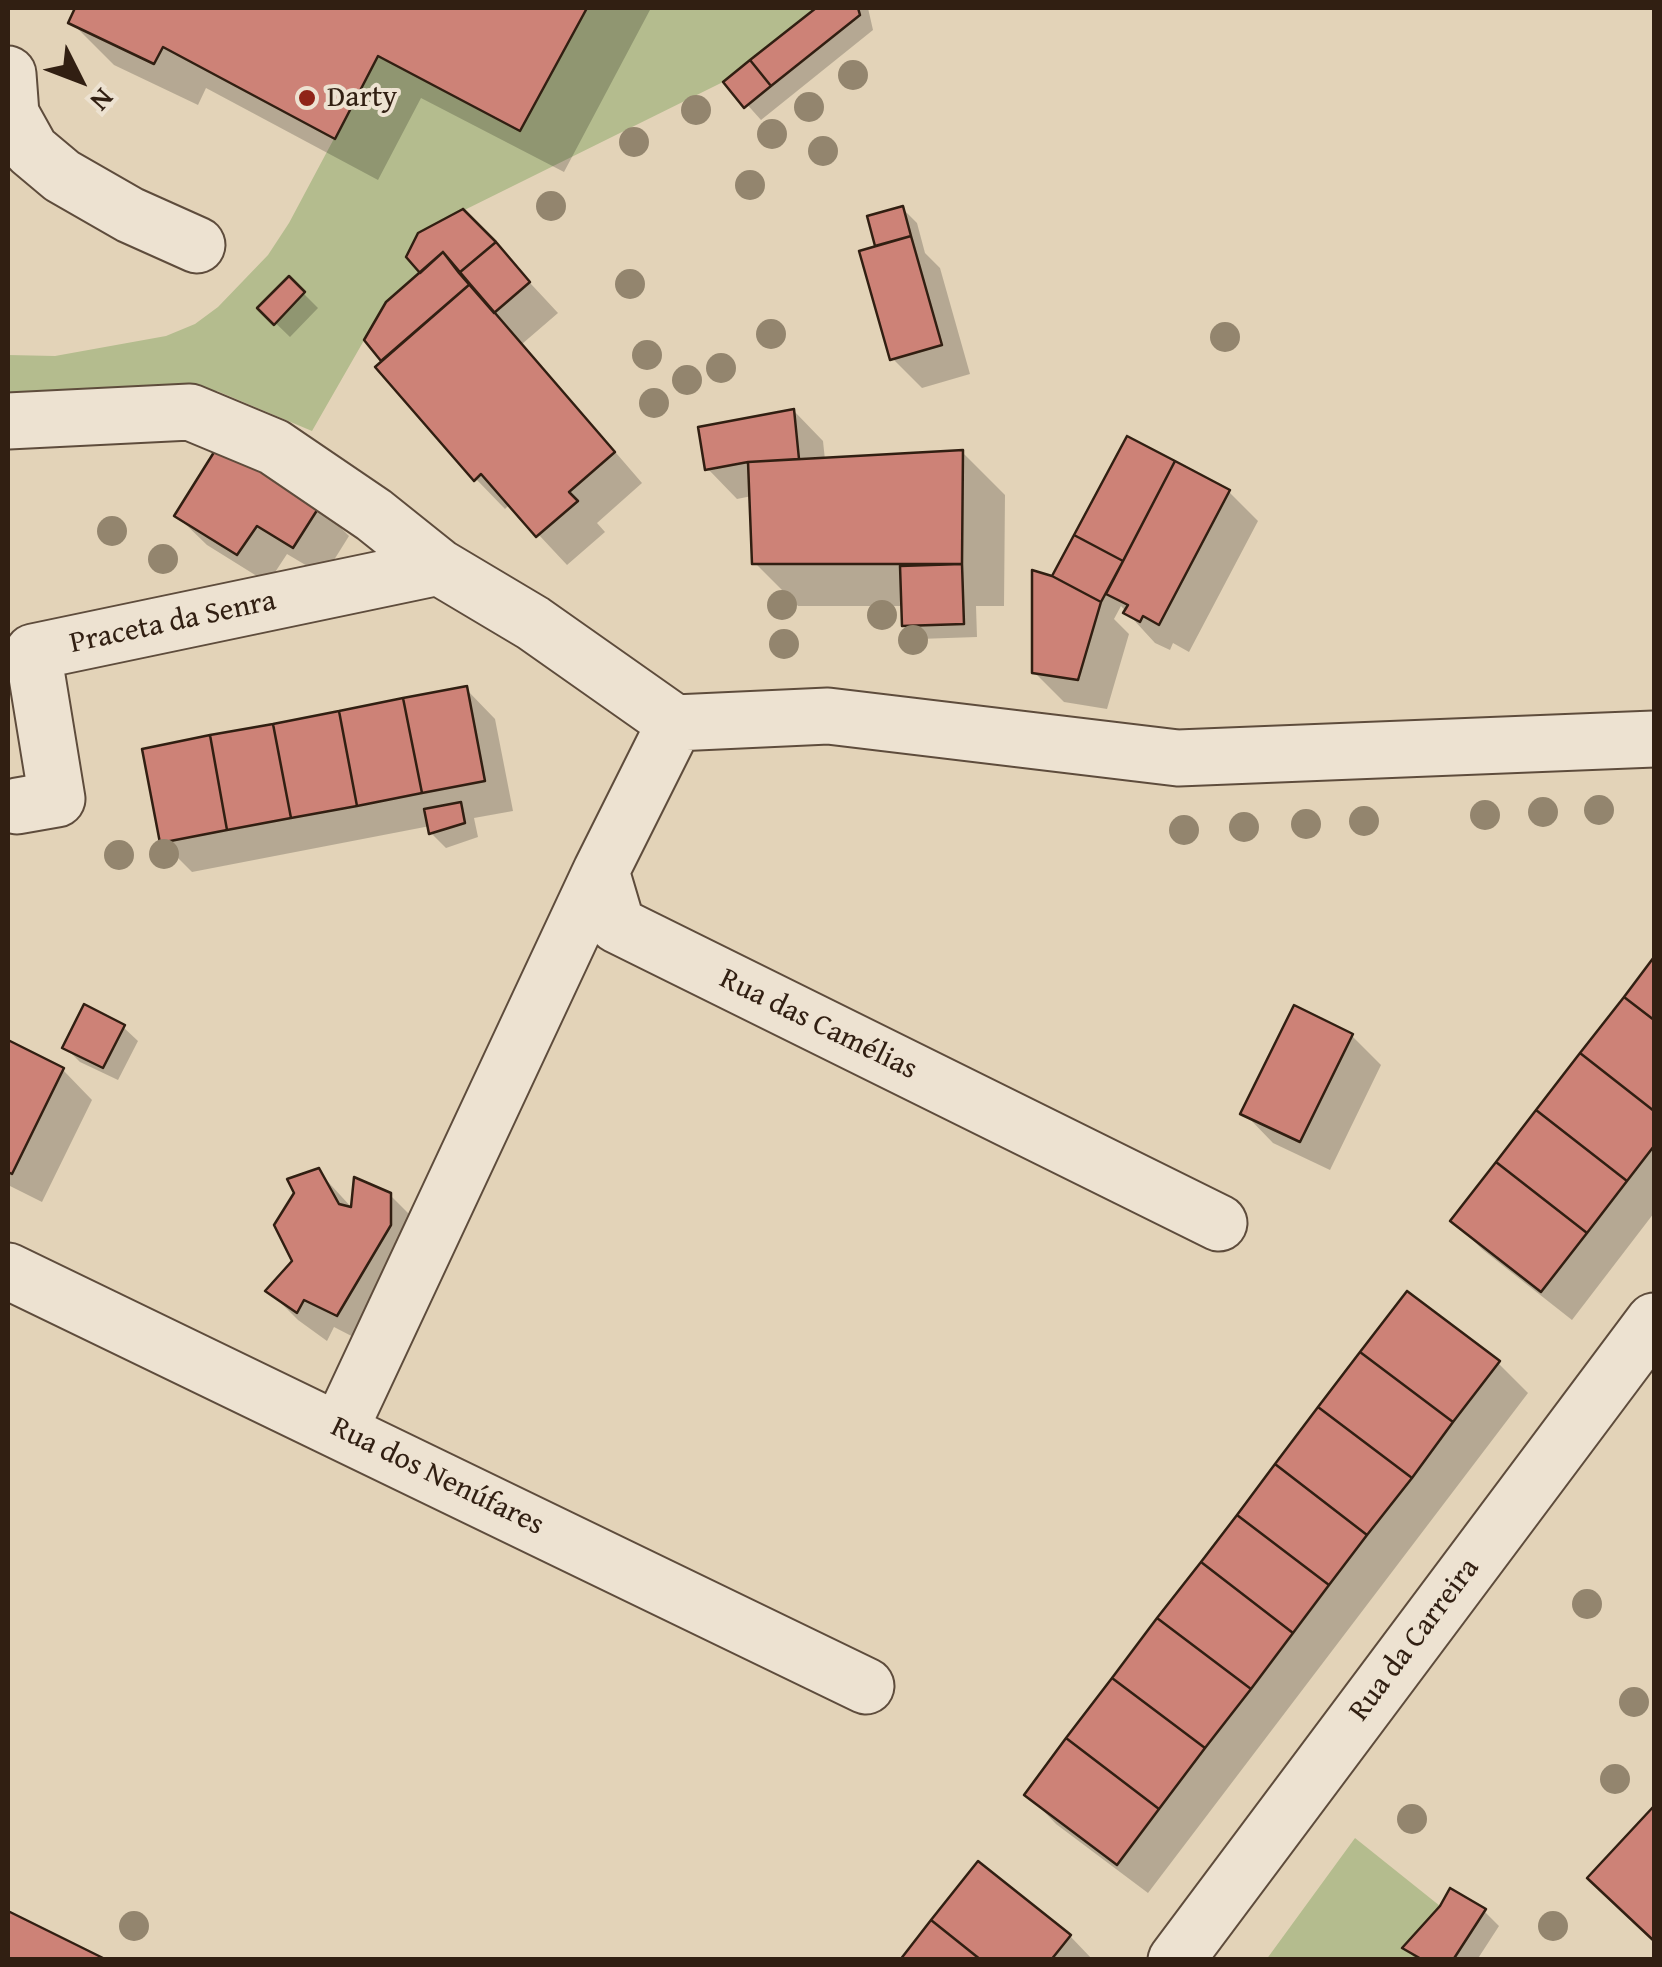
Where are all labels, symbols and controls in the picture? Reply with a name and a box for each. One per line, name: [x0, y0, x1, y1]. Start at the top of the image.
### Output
north arrow: [30, 30, 130, 130]
text: N: [81, 80, 124, 121]
place label: Darty: [327, 80, 397, 116]
marker: Darty: [296, 87, 318, 109]
street label: Praceta da Senra: [67, 584, 279, 662]
street label: Rua das Camélias: [713, 962, 923, 1088]
street label: Rua dos Nenúfares: [325, 1410, 549, 1544]
street label: Rua da Carreira: [1342, 1551, 1488, 1729]

